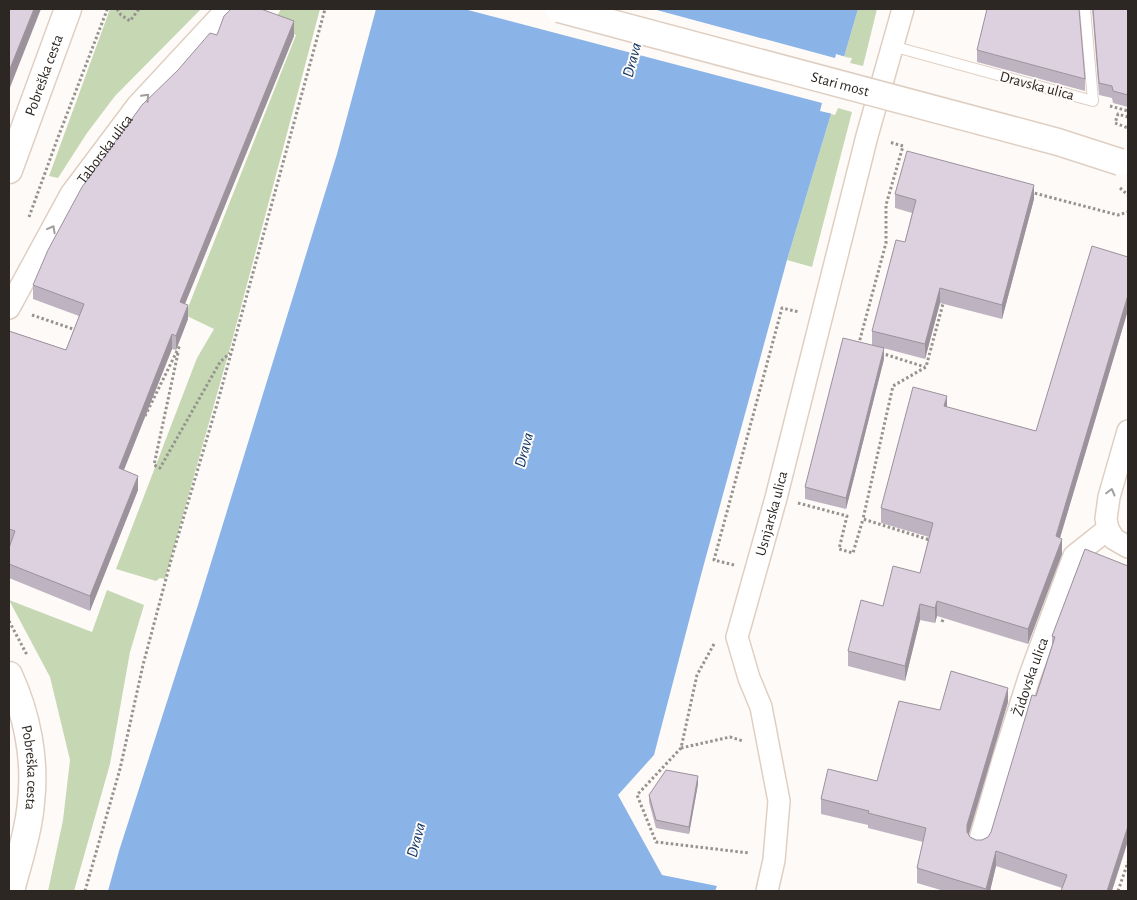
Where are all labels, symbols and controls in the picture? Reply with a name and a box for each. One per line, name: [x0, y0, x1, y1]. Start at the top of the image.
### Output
street label: Pobreška cesta: [22, 32, 66, 118]
water label: Drava: [620, 41, 644, 79]
street label: Stari most: [810, 69, 871, 99]
street label: Dravska ulica: [998, 69, 1076, 103]
one-way arrow: [140, 94, 149, 103]
street label: Taborska ulica: [74, 112, 135, 186]
one-way arrow: [46, 225, 56, 234]
water label: Drava: [512, 431, 536, 469]
street label: Usnjarska ulica: [753, 469, 790, 558]
one-way arrow: [1105, 487, 1116, 496]
street label: Židovska ulica: [1009, 635, 1051, 718]
street label: Pobreška cesta: [19, 724, 40, 811]
water label: Drava: [404, 821, 428, 859]

